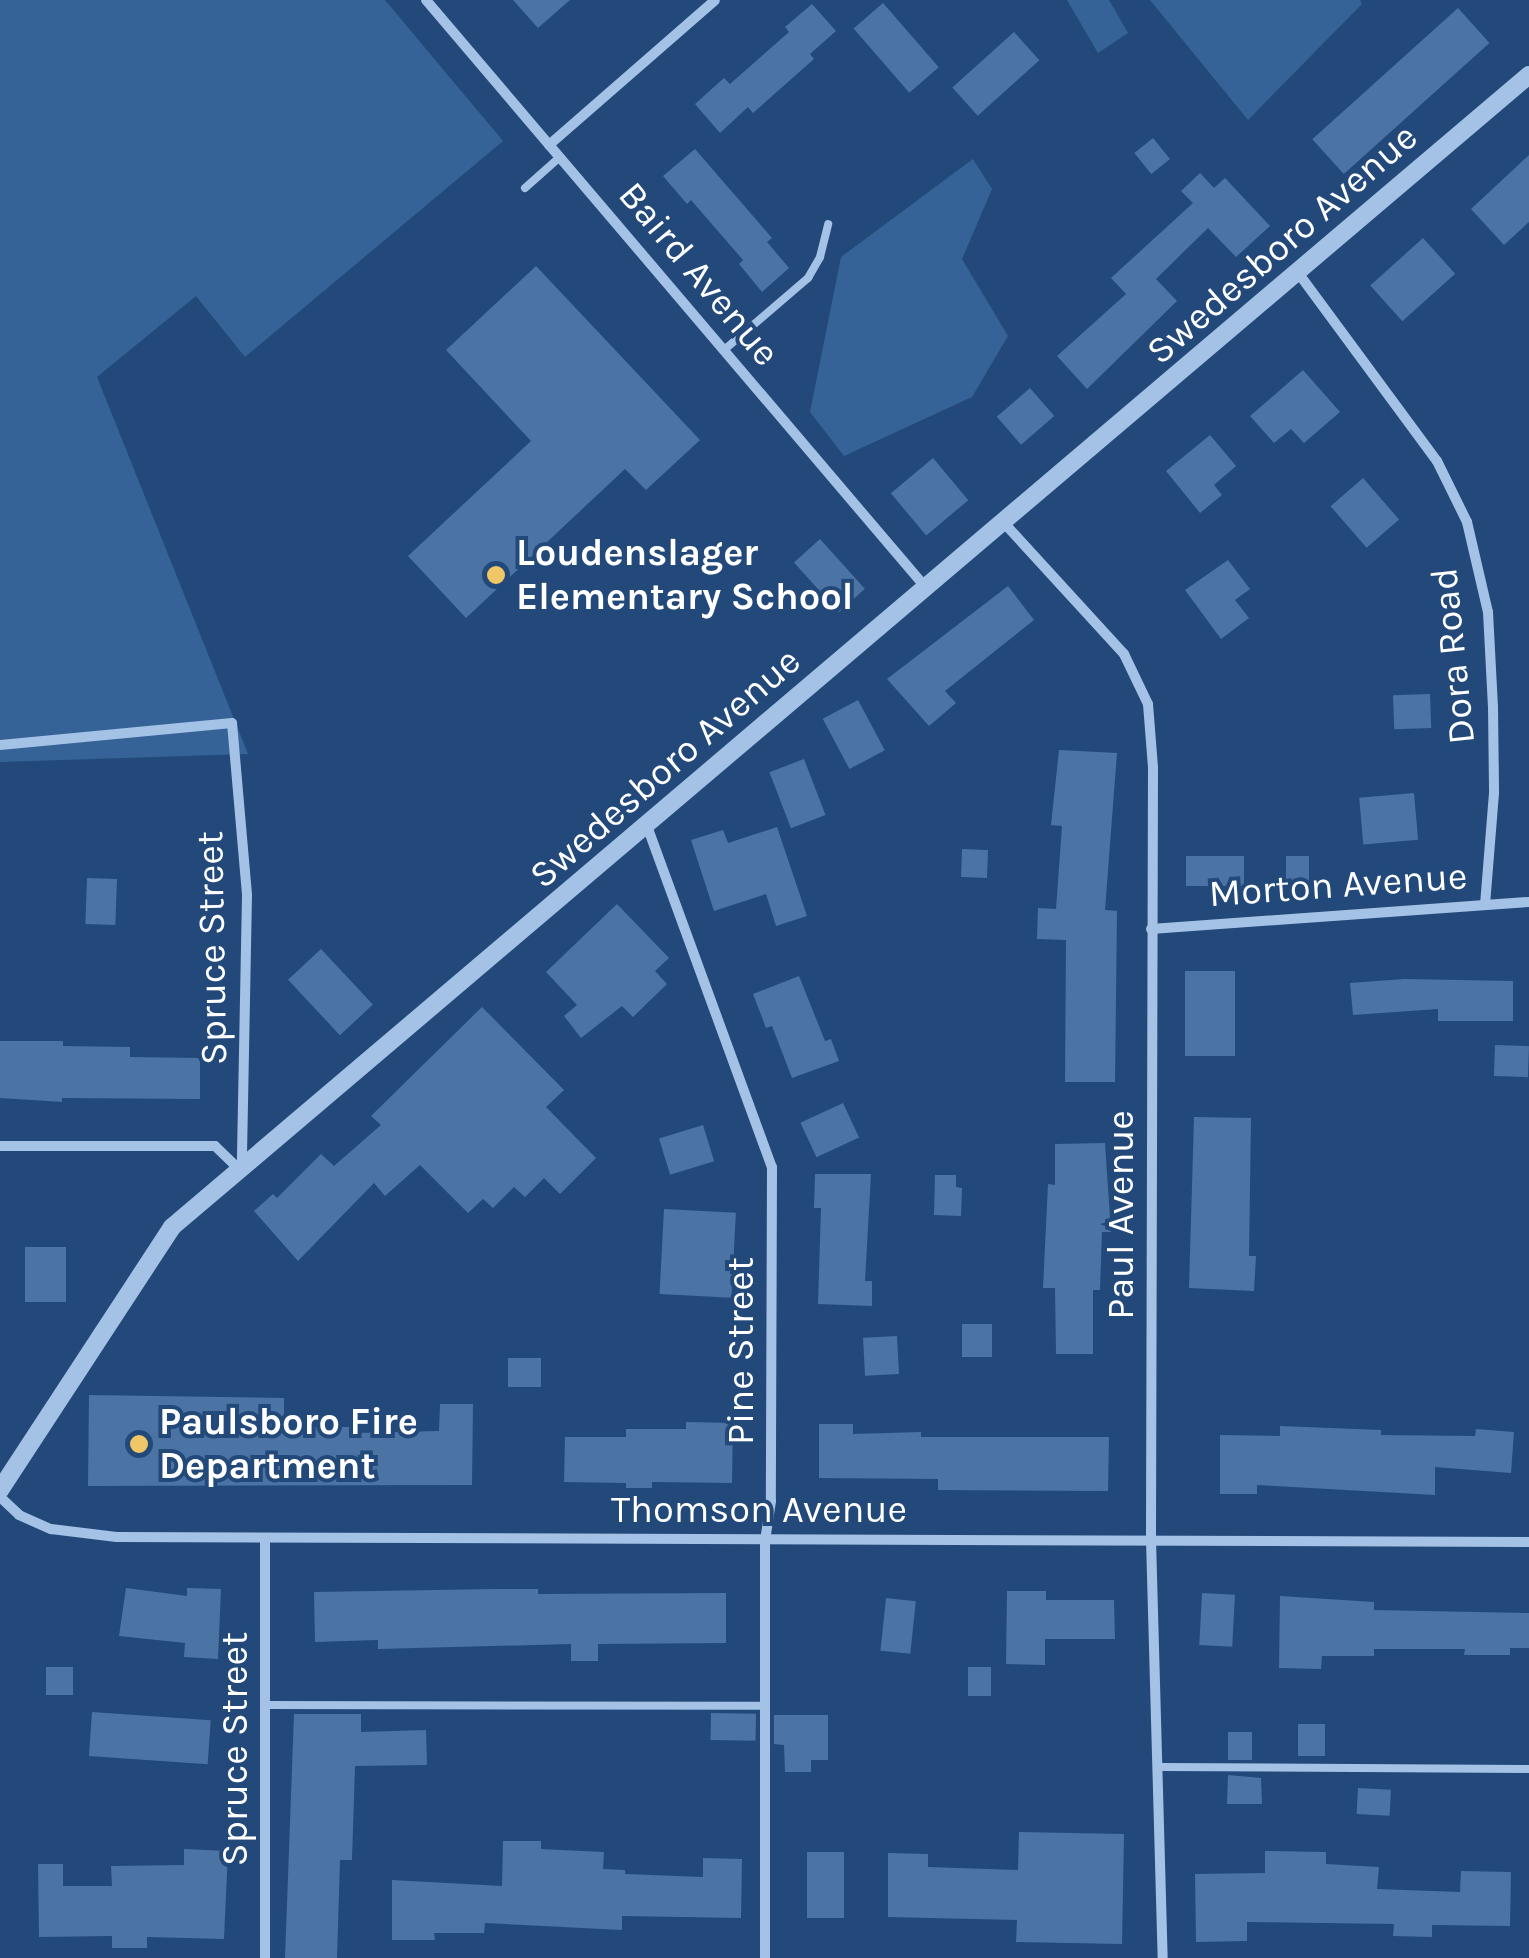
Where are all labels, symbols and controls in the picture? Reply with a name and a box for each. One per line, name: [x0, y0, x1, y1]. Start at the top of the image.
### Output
street label: Swedesboro Avenue: [1137, 114, 1427, 374]
street label: Baird Avenue: [609, 173, 789, 375]
place label: Loudenslager Elementary School: [516, 530, 853, 620]
marker: Loudenslager Elementary School: [485, 564, 507, 586]
street label: Dora Road: [1421, 566, 1485, 746]
street label: Swedesboro Avenue: [520, 638, 810, 898]
street label: Spruce Street: [187, 830, 237, 1066]
street label: Morton Avenue: [1207, 853, 1469, 917]
street label: Paul Avenue: [1098, 1110, 1144, 1320]
street label: Pine Street: [718, 1257, 764, 1445]
place label: Paulsboro Fire Department: [159, 1399, 418, 1488]
marker: Paulsboro Fire Department: [128, 1433, 150, 1455]
street label: Thomson Avenue: [611, 1487, 907, 1533]
street label: Spruce Street: [212, 1632, 258, 1866]

